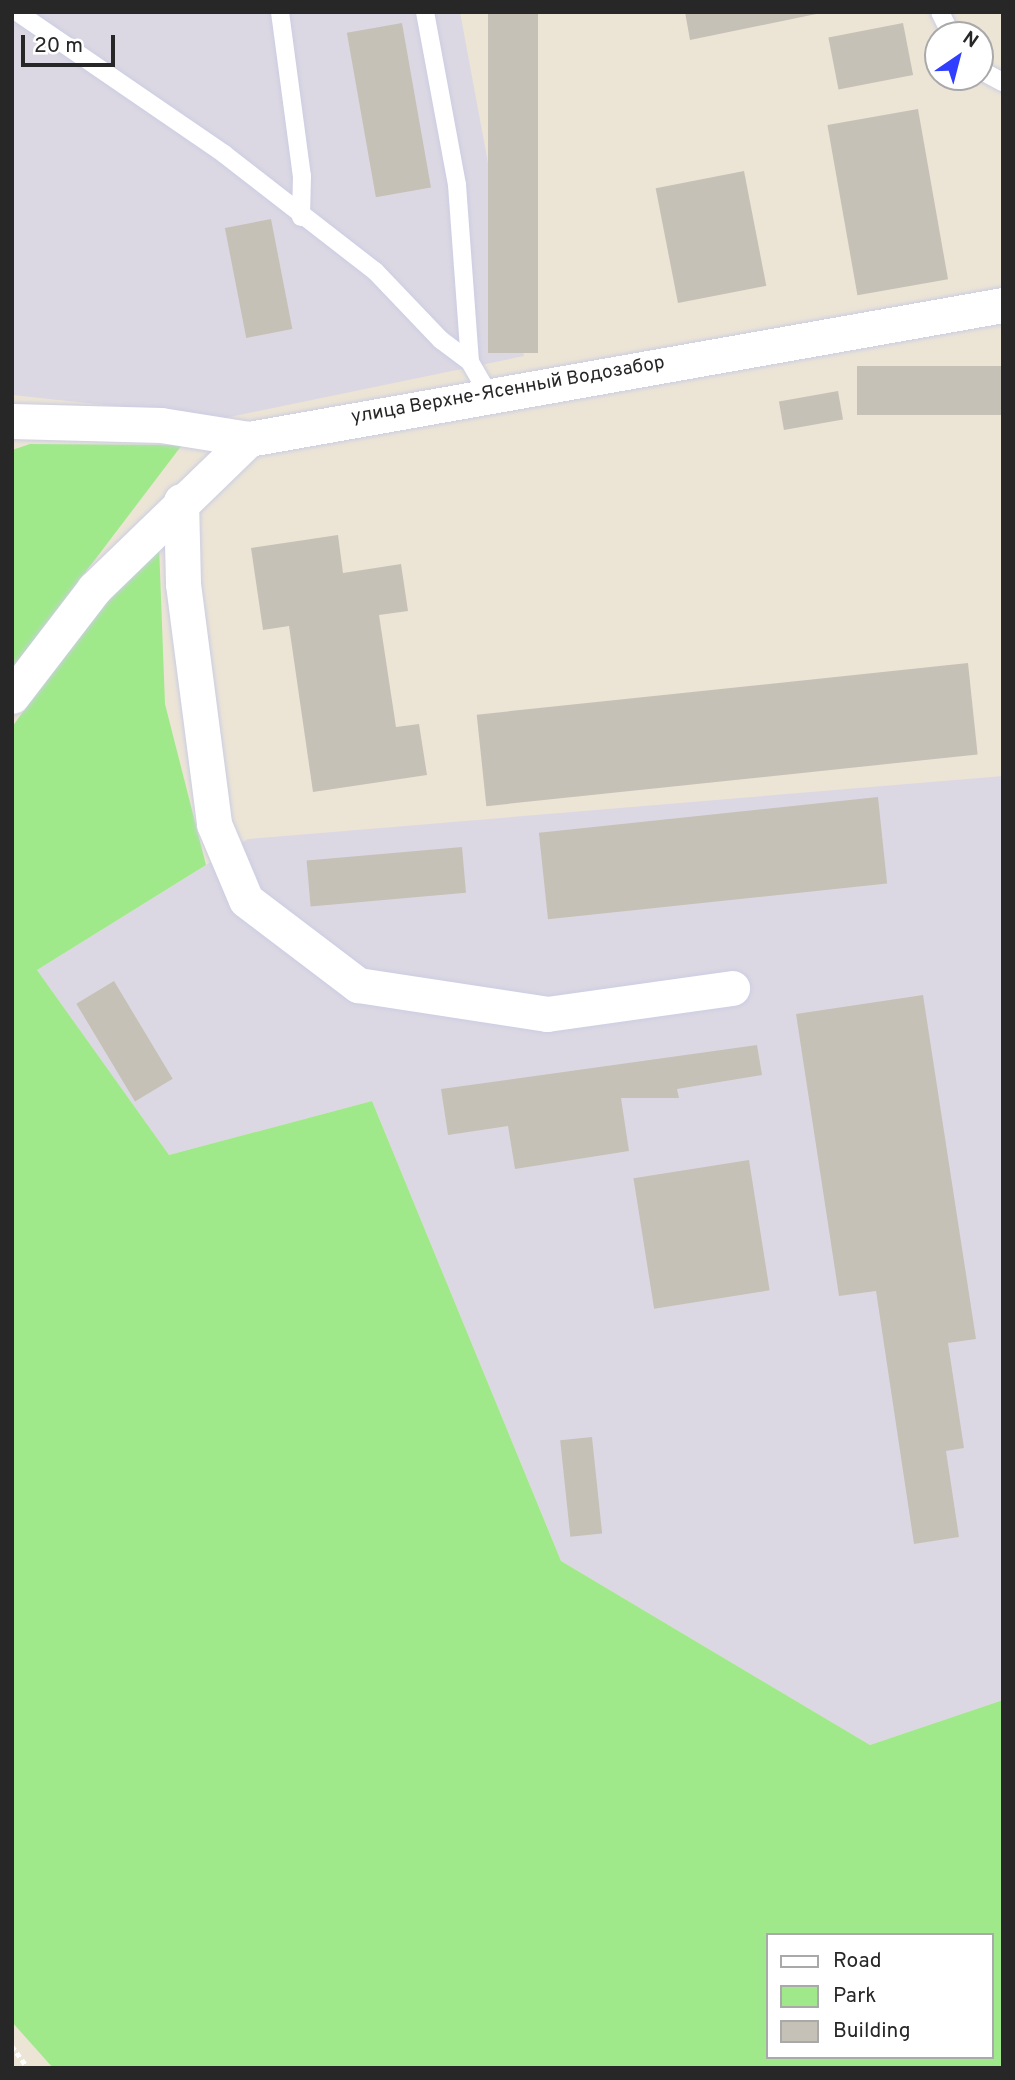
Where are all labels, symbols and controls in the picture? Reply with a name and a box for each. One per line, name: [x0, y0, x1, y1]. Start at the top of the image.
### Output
scale bar: [24, 21, 119, 65]
north arrow: [924, 21, 994, 91]
text: N: [957, 27, 982, 54]
text: 20 m: [34, 33, 83, 60]
street label: улица Верхне-Ясенный Водозабор: [349, 352, 667, 430]
legend: [766, 1933, 994, 2059]
text: Road: [833, 1948, 882, 1975]
text: Park: [833, 1983, 876, 2010]
text: Building: [833, 2018, 911, 2045]

